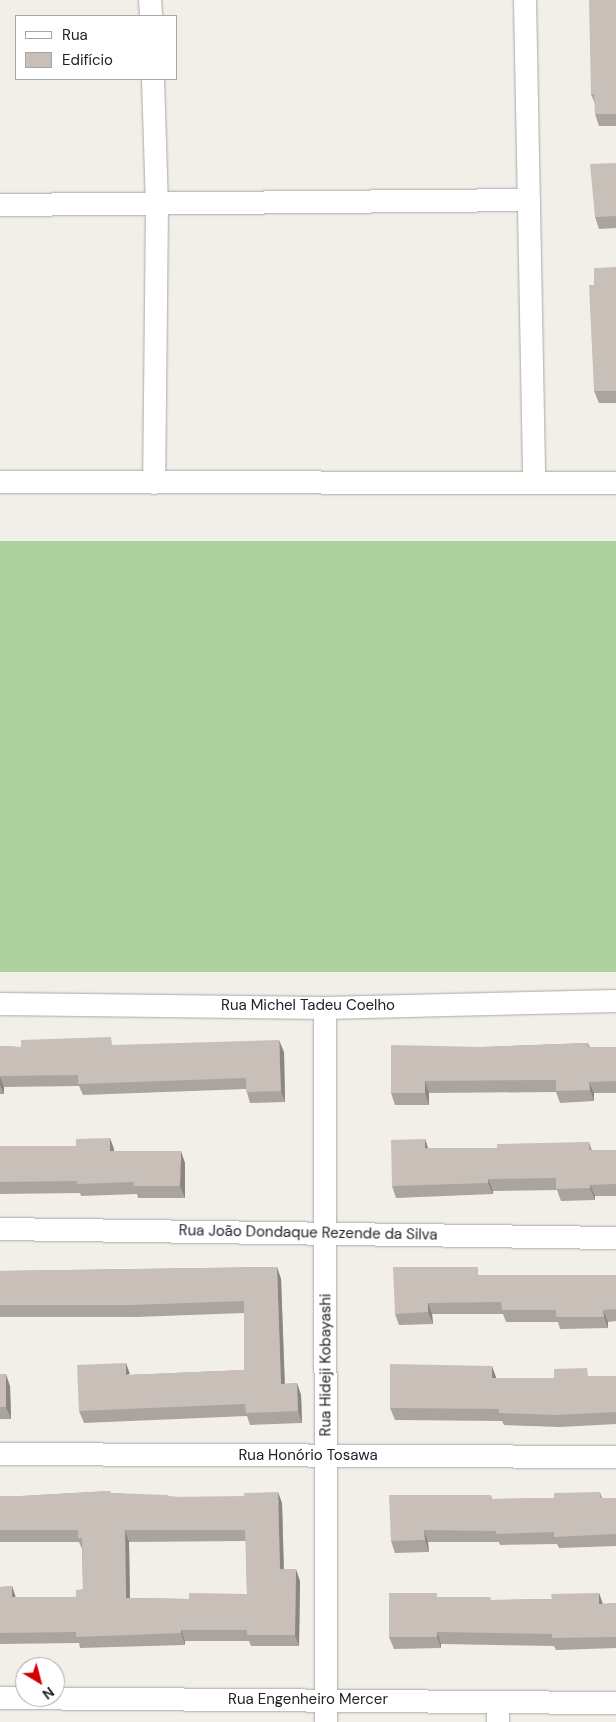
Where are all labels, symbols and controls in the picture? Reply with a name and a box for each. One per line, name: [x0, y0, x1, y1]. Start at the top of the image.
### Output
legend: [15, 15, 178, 80]
text: Rua: [62, 25, 88, 45]
text: Edifício: [62, 50, 113, 70]
street label: Rua Michel Tadeu Coelho: [221, 997, 395, 1015]
street label: Rua João Dondaque Rezende da Silva: [178, 1222, 438, 1244]
street label: Rua Hideji Kobayashi: [317, 1294, 335, 1436]
street label: Rua Honório Tosawa: [238, 1447, 378, 1465]
north arrow: [15, 1657, 65, 1707]
text: N: [39, 1683, 58, 1703]
street label: Rua Engenheiro Mercer: [228, 1691, 388, 1709]

